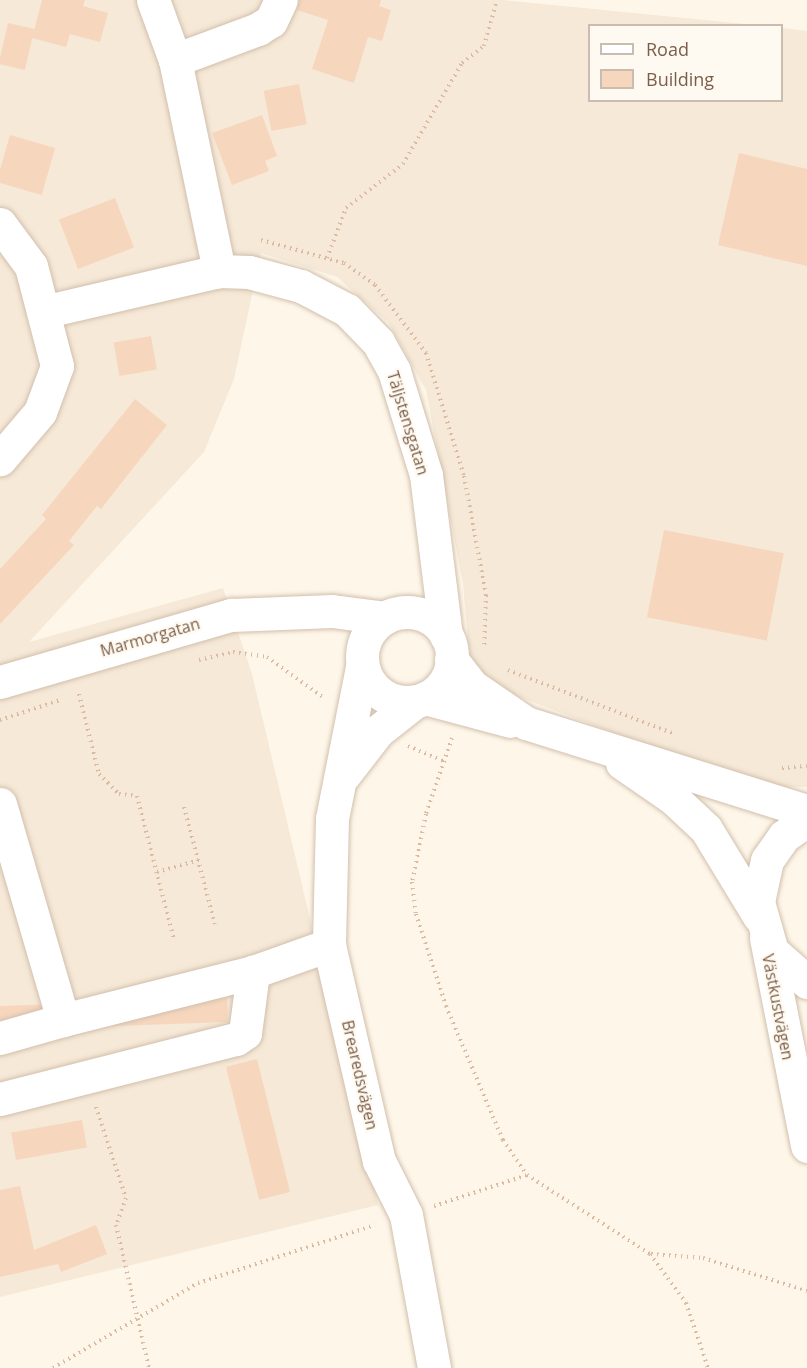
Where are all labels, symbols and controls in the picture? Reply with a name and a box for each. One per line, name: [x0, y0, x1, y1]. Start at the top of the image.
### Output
legend: [588, 24, 783, 102]
text: Road: [646, 37, 689, 61]
text: Building: [646, 67, 714, 91]
street label: Täljstensgatan: [383, 369, 433, 477]
street label: Marmorgatan: [98, 614, 202, 660]
street label: Västkustvägen: [758, 952, 798, 1062]
street label: Brearedsvägen: [338, 1018, 382, 1132]

